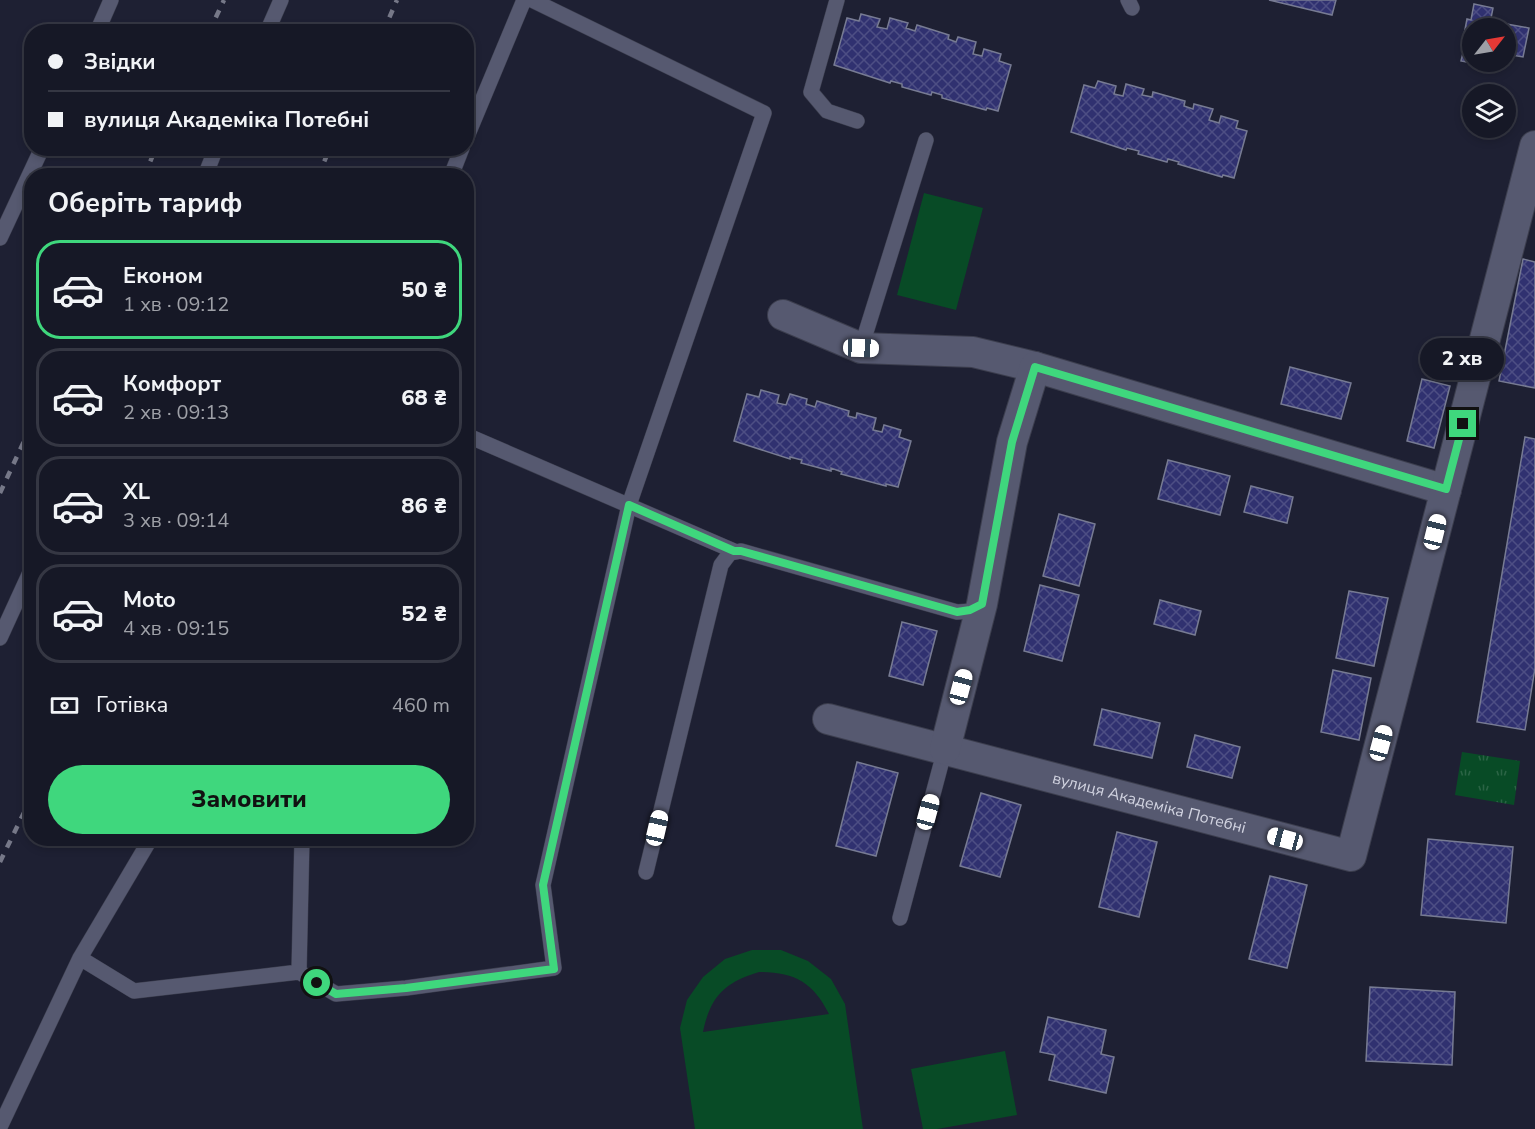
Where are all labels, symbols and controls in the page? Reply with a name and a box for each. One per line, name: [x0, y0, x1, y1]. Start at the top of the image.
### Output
north arrow: [1462, 18, 1516, 72]
map controls: [1462, 18, 1516, 138]
text: Звідки: [84, 47, 156, 77]
button: layers: [1462, 84, 1516, 138]
text: вулиця Академіка Потебні: [84, 105, 369, 135]
text: Оберіть тариф: [48, 185, 242, 222]
text: Економ: [123, 261, 203, 291]
icon: car: [51, 263, 105, 317]
text: 50 ₴: [401, 275, 447, 305]
text: 1 хв · 09:12: [123, 291, 229, 318]
callout: 2 хв: [1421, 337, 1505, 379]
car: [843, 338, 879, 358]
text: 2 хв: [1442, 345, 1482, 372]
text: Комфорт: [123, 369, 221, 399]
icon: car: [51, 371, 105, 425]
text: 68 ₴: [401, 383, 447, 413]
text: 2 хв · 09:13: [123, 399, 229, 426]
route end: [1449, 410, 1476, 437]
text: XL: [123, 477, 150, 507]
icon: car: [51, 479, 105, 533]
text: 86 ₴: [401, 491, 447, 521]
text: 3 хв · 09:14: [123, 507, 229, 534]
car: [1422, 512, 1448, 552]
text: Moto: [123, 585, 176, 615]
icon: car: [51, 587, 105, 641]
text: 52 ₴: [401, 599, 447, 629]
text: 4 хв · 09:15: [123, 615, 229, 642]
car: [948, 667, 974, 707]
icon: cash: [48, 689, 81, 722]
text: Готівка: [96, 690, 168, 720]
text: 460 m: [392, 692, 450, 719]
car: [1368, 723, 1394, 763]
button: Замовити: [48, 765, 450, 834]
street label: вулиця Академіка Потебні: [1050, 767, 1248, 839]
car: [915, 792, 941, 832]
car: [644, 808, 670, 848]
car: [1265, 826, 1305, 852]
route start: [303, 969, 330, 996]

